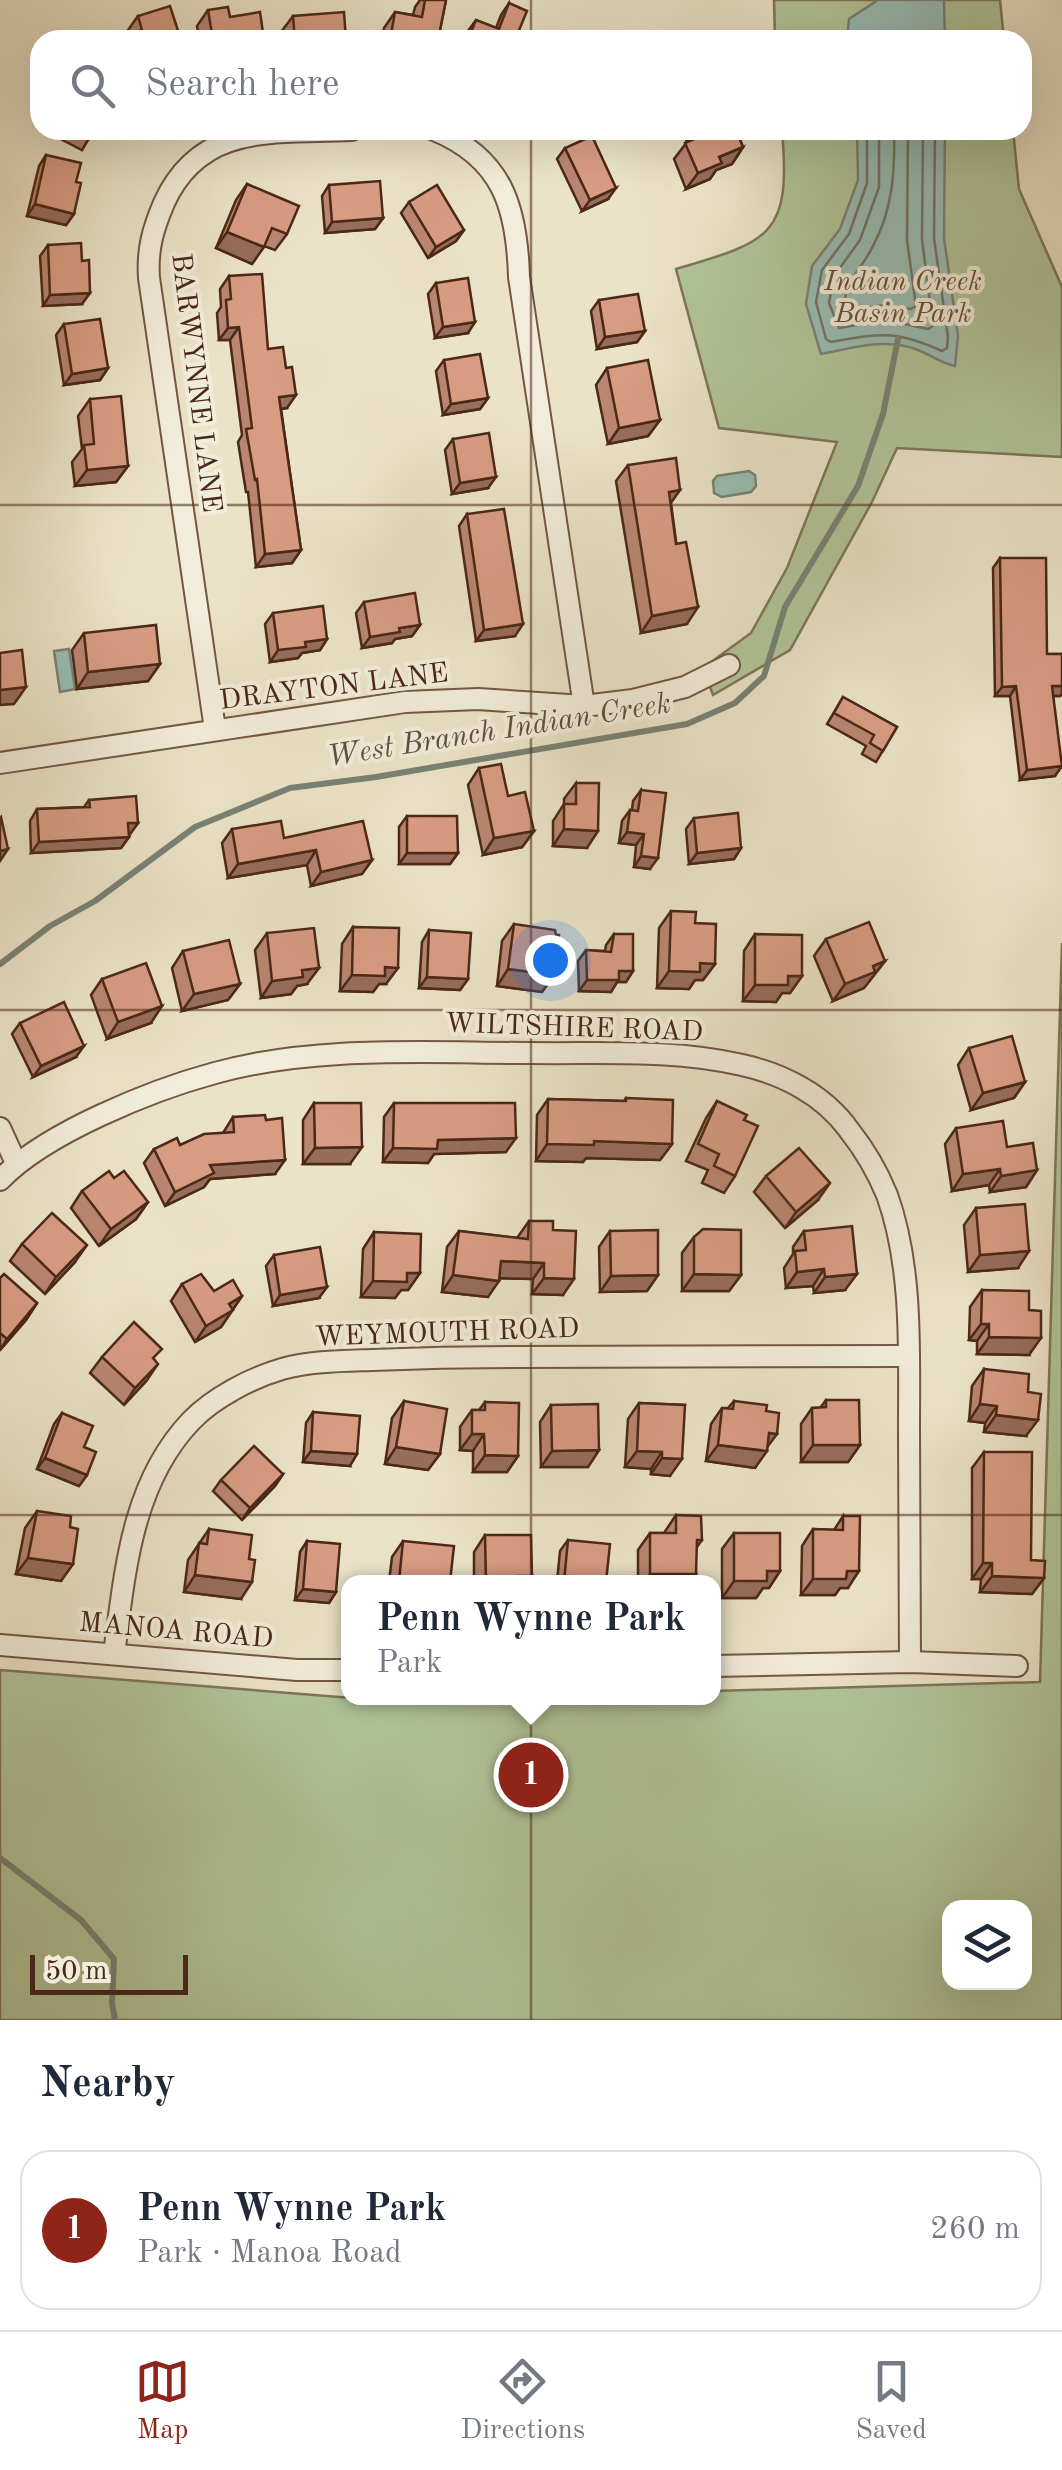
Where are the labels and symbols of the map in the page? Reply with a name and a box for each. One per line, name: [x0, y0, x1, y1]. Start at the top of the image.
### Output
street label: BARWYNNE LANE: [165, 252, 225, 514]
park label: Indian Creek Basin Park: [823, 269, 982, 329]
street label: DRAYTON LANE: [218, 660, 450, 716]
water label: West Branch Indian Creek: [325, 689, 673, 773]
your location: [525, 935, 576, 986]
street label: WILTSHIRE ROAD: [444, 1010, 704, 1048]
street label: WEYMOUTH ROAD: [314, 1315, 580, 1353]
street label: MANOA ROAD: [78, 1610, 274, 1654]
pin: 1: [498, 1738, 564, 1812]
scale bar: [30, 1950, 188, 1994]

